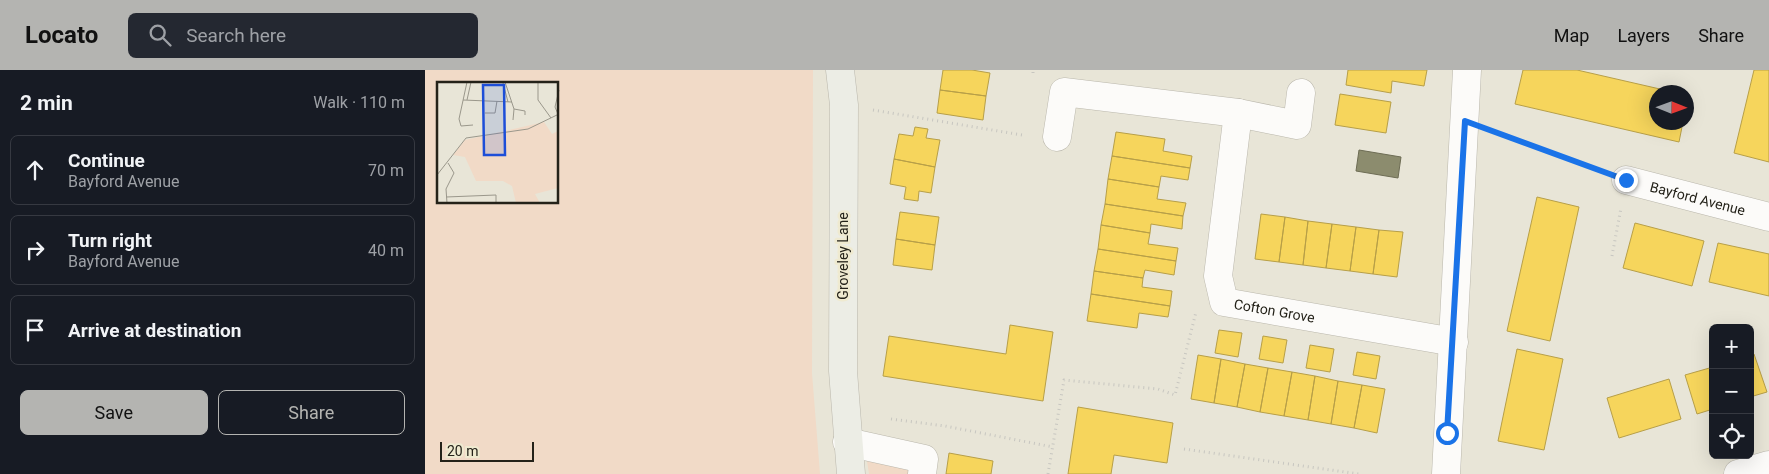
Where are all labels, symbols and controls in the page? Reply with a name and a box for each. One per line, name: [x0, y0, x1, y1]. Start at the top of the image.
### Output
search box: [128, 13, 478, 58]
text: Locato: [25, 21, 98, 49]
icon: search: [146, 21, 174, 49]
text: Search here: [186, 24, 286, 47]
text: Map: [1554, 25, 1589, 46]
text: Layers: [1617, 25, 1670, 46]
text: Share: [1698, 25, 1744, 46]
inset map: [437, 82, 559, 204]
north arrow: [1649, 85, 1694, 130]
text: 2 min: [20, 91, 73, 115]
text: Walk · 110 m: [313, 93, 405, 112]
text: Continue: [68, 149, 145, 172]
icon: ahead: [21, 156, 49, 184]
text: 70 m: [368, 161, 404, 180]
route end: [1615, 169, 1638, 192]
text: Bayford Avenue: [68, 172, 180, 191]
street label: Bayford Avenue: [1648, 179, 1747, 219]
street label: Groveley Lane: [835, 212, 851, 300]
text: Turn right: [68, 229, 152, 252]
icon: right: [21, 236, 49, 264]
text: 40 m: [368, 241, 404, 260]
text: Bayford Avenue: [68, 252, 180, 271]
street label: Cofton Grove: [1233, 296, 1316, 326]
icon: arrive: [21, 316, 49, 344]
text: Arrive at destination: [68, 319, 241, 342]
map controls: [1709, 324, 1754, 459]
button: +: [1709, 324, 1754, 369]
button: −: [1709, 369, 1754, 414]
button: Save: [20, 390, 208, 435]
button: Share: [218, 390, 405, 435]
button: locate: [1709, 414, 1754, 459]
route start: [1436, 422, 1459, 445]
scale bar: [440, 439, 534, 462]
text: 20 m: [447, 443, 479, 459]

